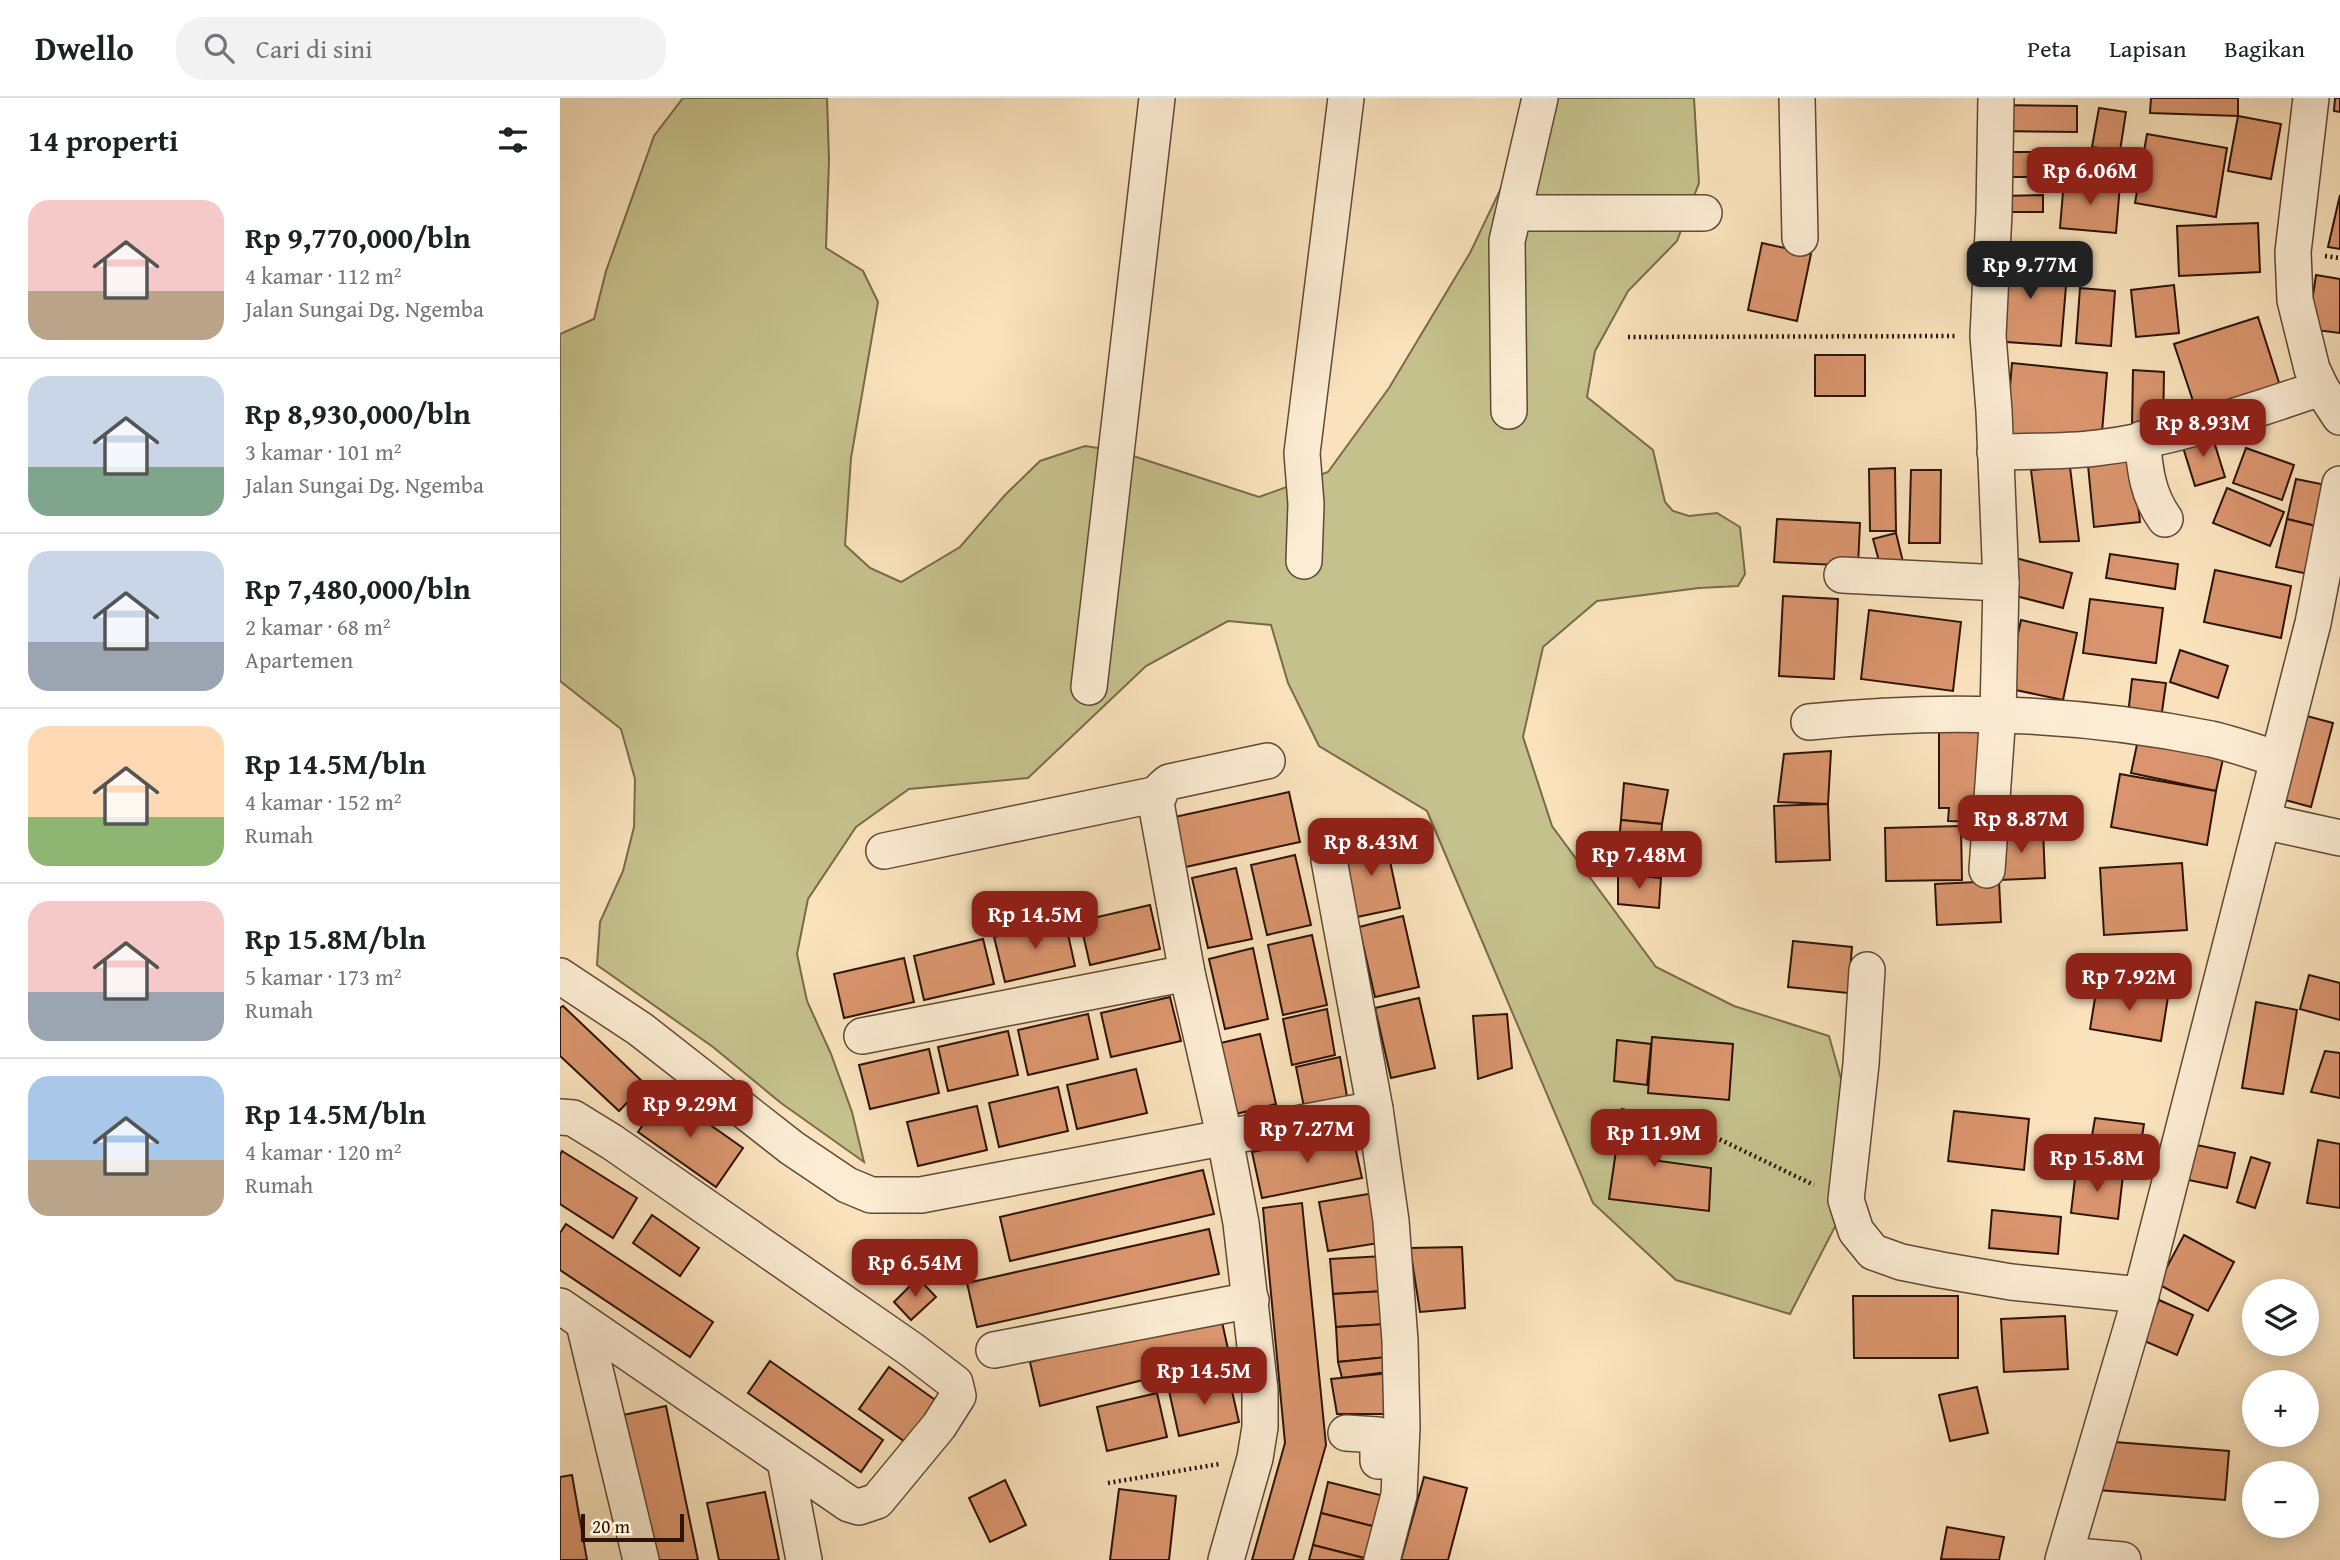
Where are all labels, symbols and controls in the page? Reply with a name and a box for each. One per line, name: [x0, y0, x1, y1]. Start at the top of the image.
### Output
search box: [176, 17, 666, 80]
text: Dwello: [35, 24, 134, 72]
icon: search: [200, 29, 238, 67]
text: Cari di sini: [256, 29, 372, 68]
text: Peta: [2027, 31, 2071, 66]
text: Lapisan: [2109, 31, 2186, 66]
text: Bagikan: [2224, 31, 2305, 66]
text: 14 properti: [28, 118, 178, 162]
icon: filters: [494, 121, 532, 159]
pin: Rp 6.06M: [2018, 148, 2162, 207]
text: Rp 6.06M: [2043, 153, 2137, 186]
text: Rp 9,770,000/bln: [245, 215, 471, 259]
icon: home: [84, 228, 168, 312]
pin: Rp 9.77M: [1958, 242, 2102, 301]
text: Rp 9.77M: [1983, 247, 2077, 280]
text: 4 kamar · 112 m²: [245, 259, 402, 292]
text: Jalan Sungai Dg. Ngemba: [245, 292, 484, 325]
text: Rp 8,930,000/bln: [245, 391, 471, 435]
pin: Rp 8.93M: [2131, 400, 2275, 459]
icon: home: [84, 404, 168, 488]
text: Rp 8.93M: [2156, 405, 2250, 438]
text: 3 kamar · 101 m²: [245, 435, 402, 468]
text: Jalan Sungai Dg. Ngemba: [245, 468, 484, 501]
text: Rp 7,480,000/bln: [245, 566, 471, 610]
icon: home: [84, 579, 168, 663]
text: 2 kamar · 68 m²: [245, 610, 391, 643]
text: Apartemen: [245, 643, 353, 676]
text: Rp 14.5M/bln: [245, 741, 426, 785]
icon: home: [84, 754, 168, 838]
text: 4 kamar · 152 m²: [245, 785, 402, 818]
pin: Rp 8.87M: [1949, 796, 2093, 855]
text: Rp 8.87M: [1974, 801, 2068, 834]
text: Rumah: [245, 818, 313, 851]
pin: Rp 8.43M: [1299, 818, 1443, 878]
text: Rp 8.43M: [1324, 824, 1418, 857]
pin: Rp 7.48M: [1567, 832, 1711, 891]
text: Rp 7.48M: [1592, 837, 1686, 870]
pin: Rp 14.5M: [963, 892, 1107, 951]
text: Rp 14.5M: [988, 897, 1082, 930]
text: Rp 15.8M/bln: [245, 916, 426, 960]
icon: home: [84, 929, 168, 1013]
pin: Rp 7.92M: [2057, 954, 2201, 1013]
text: Rp 7.92M: [2082, 959, 2176, 992]
text: 5 kamar · 173 m²: [245, 960, 402, 993]
text: Rumah: [245, 993, 313, 1026]
pin: Rp 9.29M: [618, 1080, 762, 1140]
text: Rp 9.29M: [643, 1086, 737, 1119]
text: Rp 14.5M/bln: [245, 1091, 426, 1135]
icon: home: [84, 1104, 168, 1188]
pin: Rp 7.27M: [1235, 1105, 1379, 1165]
pin: Rp 11.9M: [1582, 1110, 1726, 1169]
text: Rp 7.27M: [1260, 1111, 1354, 1144]
text: Rp 11.9M: [1607, 1115, 1701, 1148]
pin: Rp 15.8M: [2025, 1134, 2169, 1194]
text: 4 kamar · 120 m²: [245, 1135, 402, 1168]
text: Rp 15.8M: [2050, 1140, 2144, 1173]
text: Rumah: [245, 1168, 313, 1201]
pin: Rp 6.54M: [843, 1240, 987, 1299]
text: Rp 6.54M: [868, 1245, 962, 1278]
map controls: [2242, 1279, 2319, 1538]
button: layers: [2242, 1279, 2319, 1356]
pin: Rp 14.5M: [1132, 1348, 1276, 1407]
text: Rp 14.5M: [1157, 1353, 1251, 1386]
button: +: [2242, 1370, 2319, 1447]
button: −: [2242, 1461, 2319, 1538]
scale bar: [581, 1511, 684, 1543]
text: 20 m: [592, 1512, 630, 1540]

